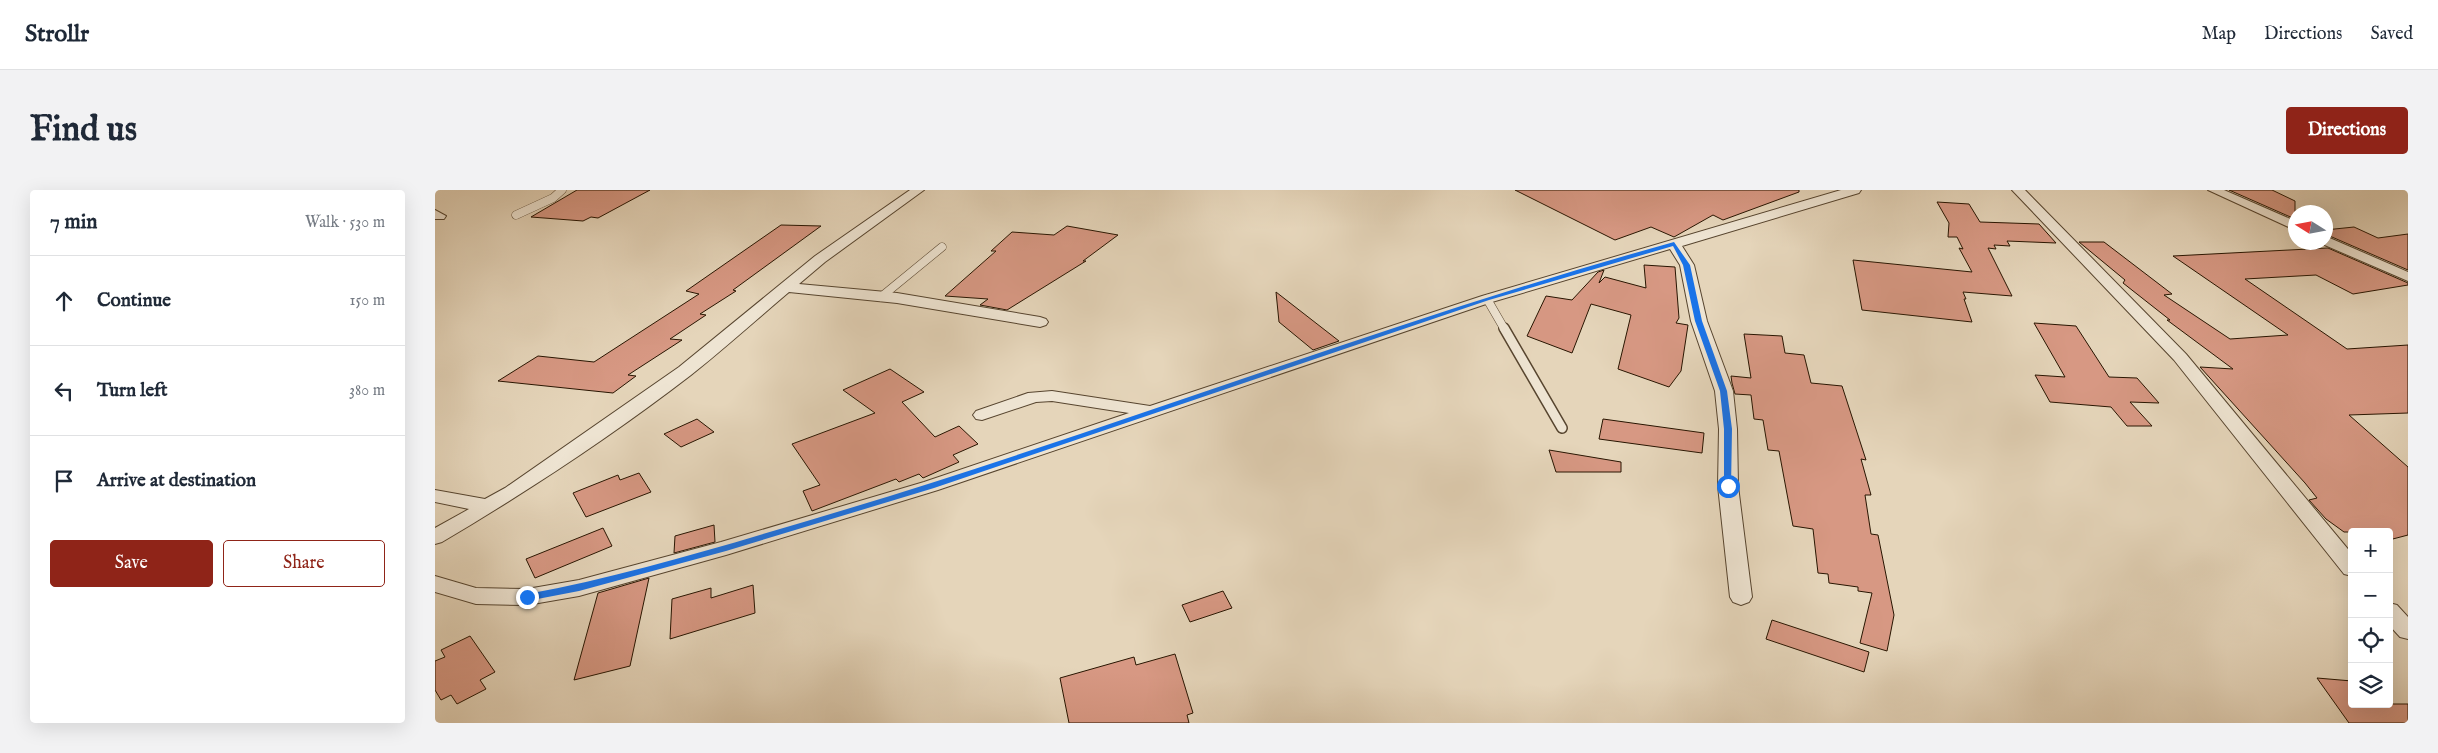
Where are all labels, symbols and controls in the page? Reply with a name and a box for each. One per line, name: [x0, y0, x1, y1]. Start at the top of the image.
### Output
text: Strollr: [25, 19, 89, 50]
text: Map: [2202, 23, 2236, 46]
text: Directions: [2264, 23, 2342, 46]
text: Saved: [2370, 23, 2413, 46]
button: Directions: [2286, 107, 2408, 154]
text: Find us: [30, 108, 137, 153]
north arrow: [2288, 205, 2333, 250]
text: 7 min: [50, 209, 97, 236]
text: Walk · 530 m: [305, 213, 385, 233]
icon: ahead: [50, 287, 78, 315]
text: Continue: [97, 289, 171, 313]
text: 150 m: [350, 291, 385, 311]
icon: left: [50, 377, 78, 405]
text: Turn left: [97, 379, 168, 403]
text: 380 m: [349, 381, 385, 401]
icon: arrive: [50, 467, 78, 495]
text: Arrive at destination: [97, 469, 256, 493]
route start: [1717, 475, 1740, 498]
map controls: [2348, 528, 2393, 708]
button: +: [2348, 528, 2393, 573]
button: Save: [50, 540, 213, 587]
button: Share: [223, 540, 385, 587]
button: −: [2348, 573, 2393, 618]
route end: [516, 586, 539, 609]
button: locate: [2348, 618, 2393, 663]
button: layers: [2348, 663, 2393, 708]

